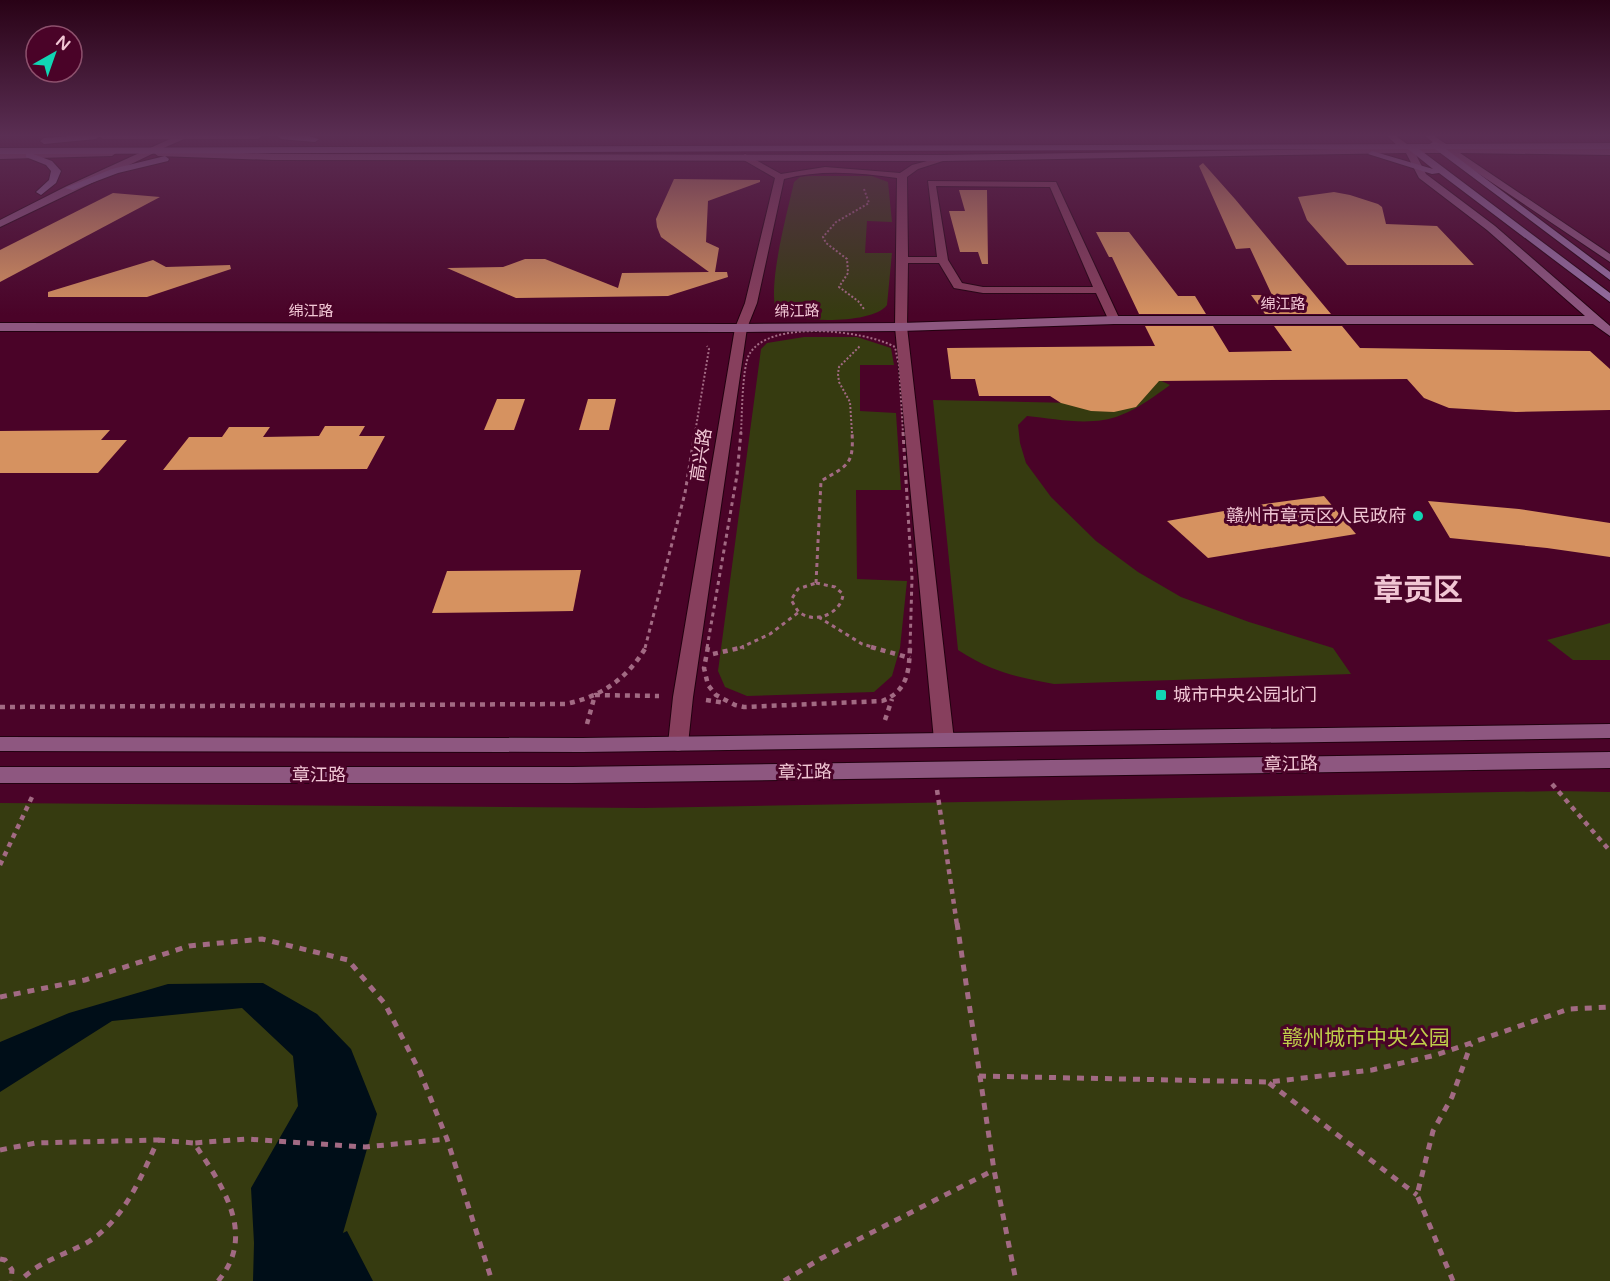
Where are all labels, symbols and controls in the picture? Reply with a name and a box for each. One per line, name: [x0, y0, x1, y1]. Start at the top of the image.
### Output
north arrow: [24, 24, 84, 84]
text: N: [52, 31, 74, 55]
street label: 绵江路: [1260, 295, 1306, 313]
street label: 绵江路: [288, 302, 334, 320]
street label: 绵江路: [774, 302, 820, 320]
street label: 高兴路: [686, 427, 716, 483]
place label: 赣州市章贡区人民政府: [1226, 505, 1406, 527]
marker: 赣州市章贡区人民政府: [1411, 509, 1425, 523]
district label: 章贡区: [1373, 572, 1463, 609]
place label: 城市中央公园北门: [1173, 684, 1317, 706]
marker: 城市中央公园北门: [1154, 688, 1168, 702]
street label: 章江路: [1264, 753, 1318, 775]
street label: 章江路: [778, 761, 832, 783]
street label: 章江路: [292, 764, 346, 786]
park label: 赣州城市中央公园: [1282, 1026, 1450, 1051]

